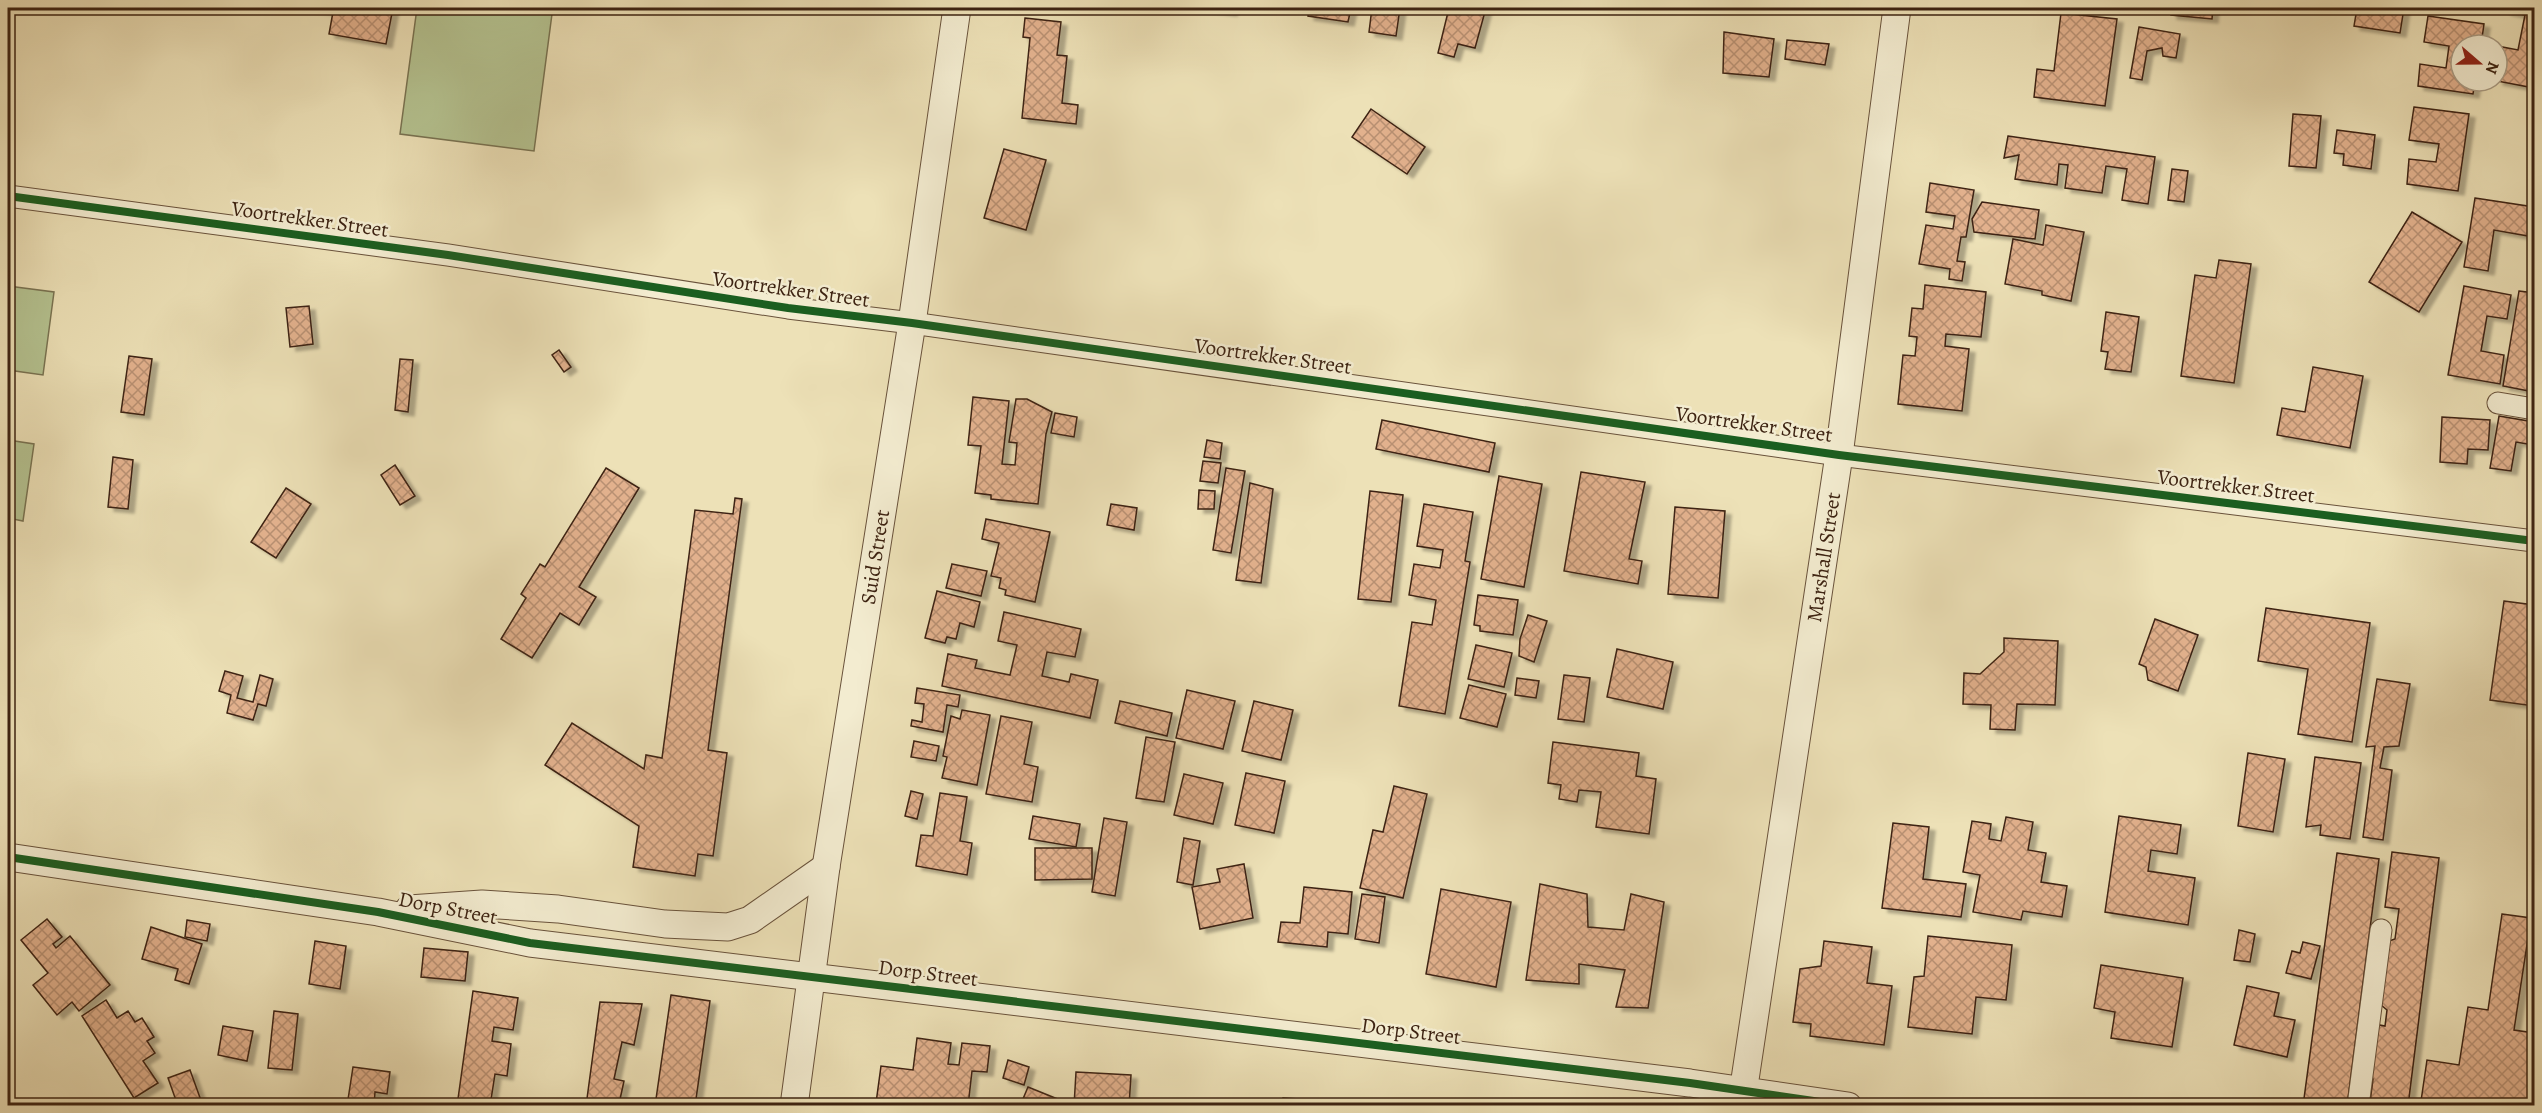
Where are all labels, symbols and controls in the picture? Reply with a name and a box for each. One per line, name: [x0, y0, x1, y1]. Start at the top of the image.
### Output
north arrow: [2449, 33, 2509, 93]
text: N: [2480, 59, 2504, 77]
street label: Voortrekker Street: [229, 194, 390, 244]
street label: Voortrekker Street: [710, 264, 871, 314]
street label: Voortrekker Street: [1192, 331, 1353, 381]
street label: Voortrekker Street: [1673, 399, 1834, 449]
street label: Voortrekker Street: [2155, 462, 2316, 510]
street label: Marshall Street: [1800, 490, 1847, 624]
street label: Suid Street: [854, 508, 896, 606]
street label: Dorp Street: [396, 885, 500, 931]
street label: Dorp Street: [877, 953, 979, 993]
street label: Dorp Street: [1360, 1011, 1462, 1051]

